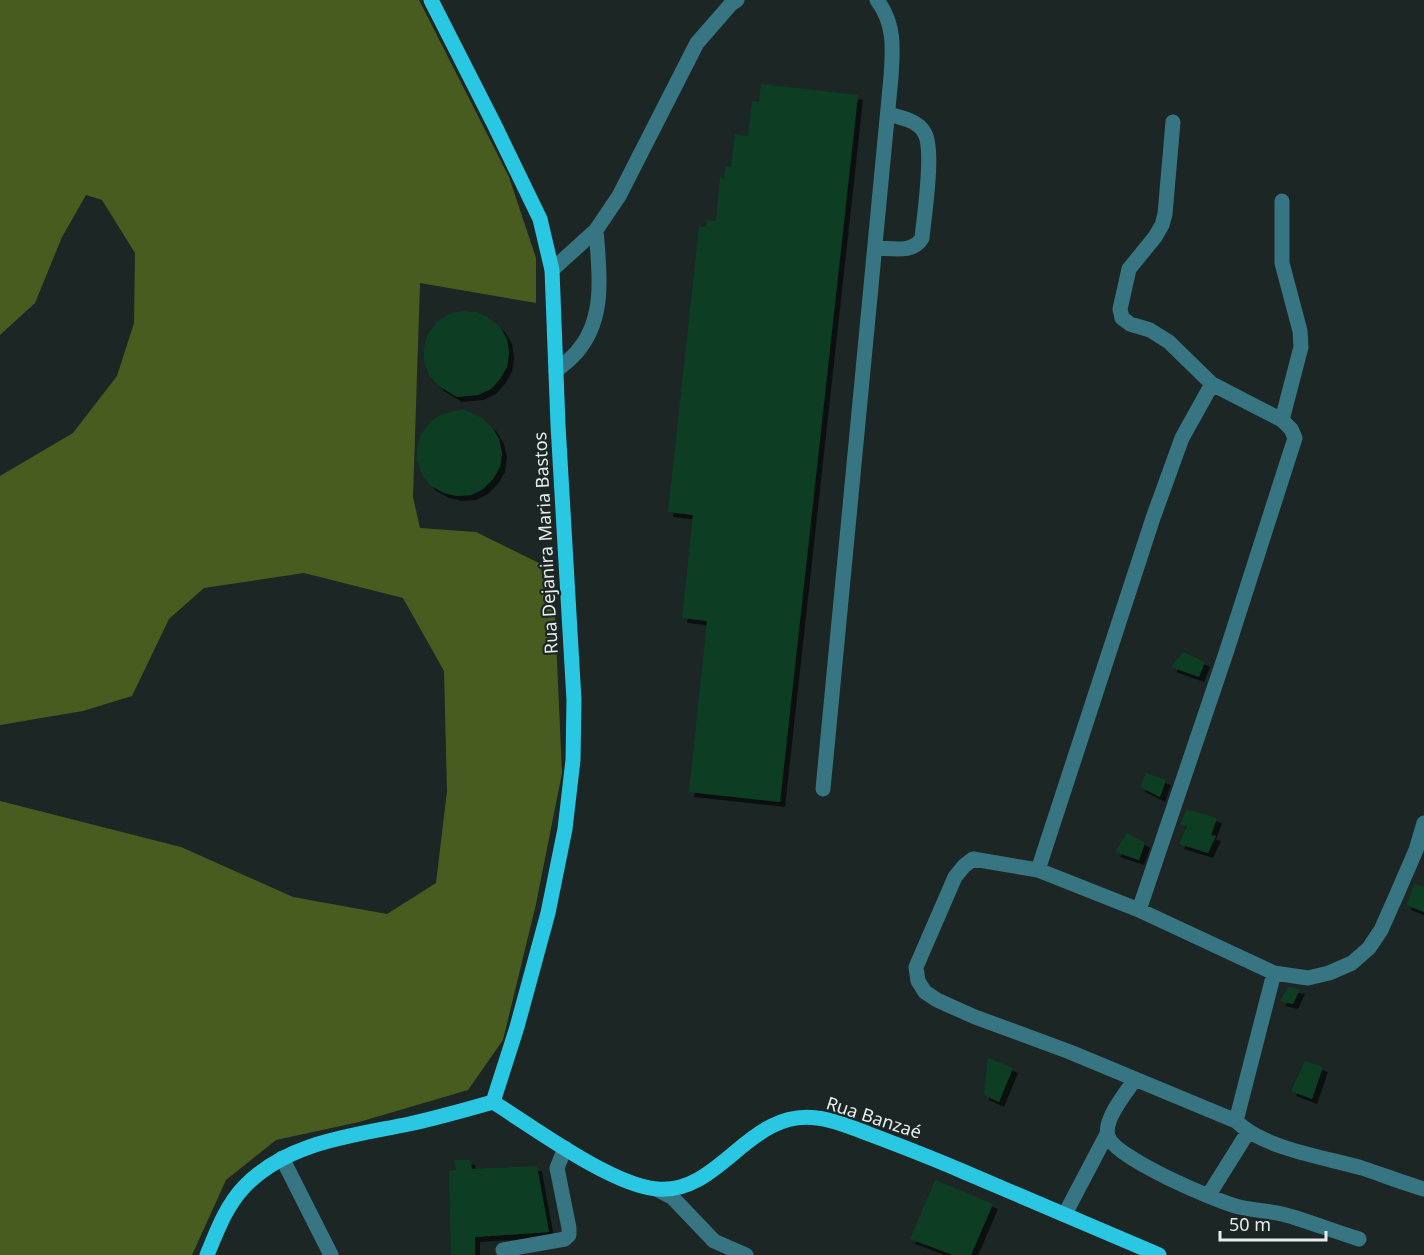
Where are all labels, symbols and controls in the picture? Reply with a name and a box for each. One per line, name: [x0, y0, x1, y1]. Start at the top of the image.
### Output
street label: Rua Dejanira Maria Bastos: [527, 431, 563, 655]
street label: Rua Banzaé: [823, 1090, 925, 1144]
scale bar: [1220, 1204, 1326, 1242]
text: 50 m: [1229, 1212, 1271, 1236]

